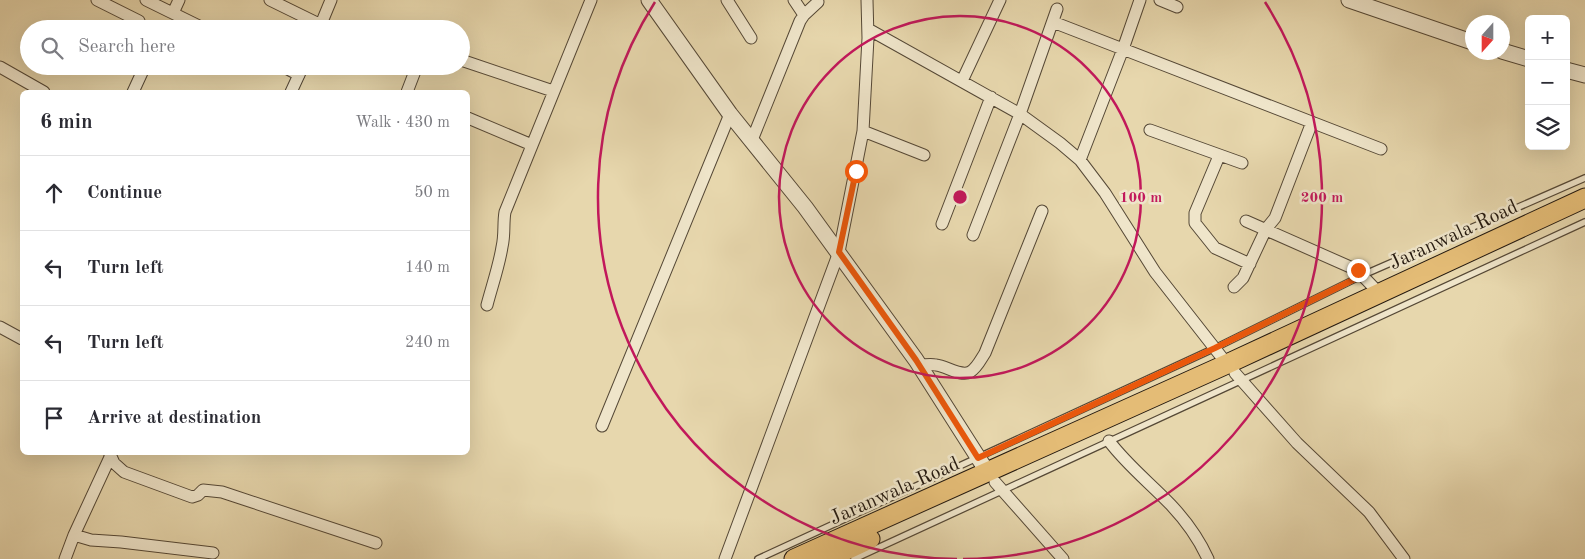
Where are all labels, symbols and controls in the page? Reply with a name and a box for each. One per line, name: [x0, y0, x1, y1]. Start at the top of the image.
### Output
north arrow: [1465, 15, 1510, 60]
map controls: [1525, 15, 1570, 150]
button: +: [1525, 15, 1570, 60]
search box: [20, 20, 470, 75]
icon: search: [38, 34, 66, 62]
text: Search here: [78, 38, 175, 57]
button: −: [1525, 60, 1570, 105]
button: layers: [1525, 105, 1570, 150]
text: 6 min: [40, 112, 93, 133]
text: Walk · 430 m: [355, 115, 450, 131]
route start: [845, 160, 868, 183]
icon: ahead: [40, 179, 68, 207]
text: Continue: [87, 184, 162, 203]
text: 50 m: [414, 185, 450, 201]
centre of rings: [951, 188, 969, 206]
text: 100 m: [1120, 191, 1162, 206]
text: 200 m: [1301, 191, 1343, 206]
street label: Jaranwala Road: [1386, 197, 1521, 274]
icon: left: [40, 254, 68, 282]
text: Turn left: [87, 259, 164, 278]
route end: [1347, 259, 1370, 282]
text: 140 m: [405, 260, 450, 276]
icon: left: [40, 329, 68, 357]
text: Turn left: [87, 334, 164, 353]
text: 240 m: [405, 335, 450, 351]
icon: arrive: [40, 404, 68, 432]
text: Arrive at destination: [87, 409, 261, 428]
street label: Jaranwala Road: [827, 454, 963, 529]

